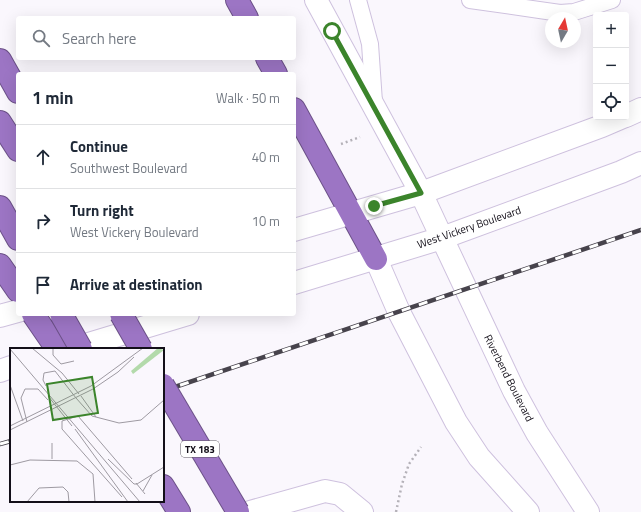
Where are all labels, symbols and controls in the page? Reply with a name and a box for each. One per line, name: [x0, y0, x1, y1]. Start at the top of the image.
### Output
north arrow: [545, 12, 581, 48]
map controls: [593, 12, 629, 120]
button: +: [593, 12, 629, 48]
search box: [16, 16, 296, 60]
route start: [323, 22, 341, 40]
icon: search: [30, 27, 52, 49]
text: Search here: [62, 27, 136, 50]
button: −: [593, 48, 629, 84]
button: locate: [593, 84, 629, 120]
text: 1 min: [32, 85, 73, 111]
text: Walk · 50 m: [216, 88, 280, 108]
text: Continue: [70, 135, 128, 158]
icon: ahead: [32, 146, 54, 168]
text: 40 m: [252, 147, 280, 167]
text: Southwest Boulevard: [70, 158, 187, 178]
route end: [365, 197, 383, 215]
text: Turn right: [70, 199, 134, 222]
street label: West Vickery Boulevard: [415, 202, 523, 252]
icon: right: [32, 210, 54, 232]
text: 10 m: [252, 211, 280, 231]
text: West Vickery Boulevard: [70, 222, 199, 242]
text: Arrive at destination: [70, 273, 203, 296]
icon: arrive: [32, 274, 54, 296]
street label: Riverbend Boulevard: [480, 332, 538, 424]
inset map: [10, 348, 164, 502]
road number: TX 183: [181, 441, 219, 457]

